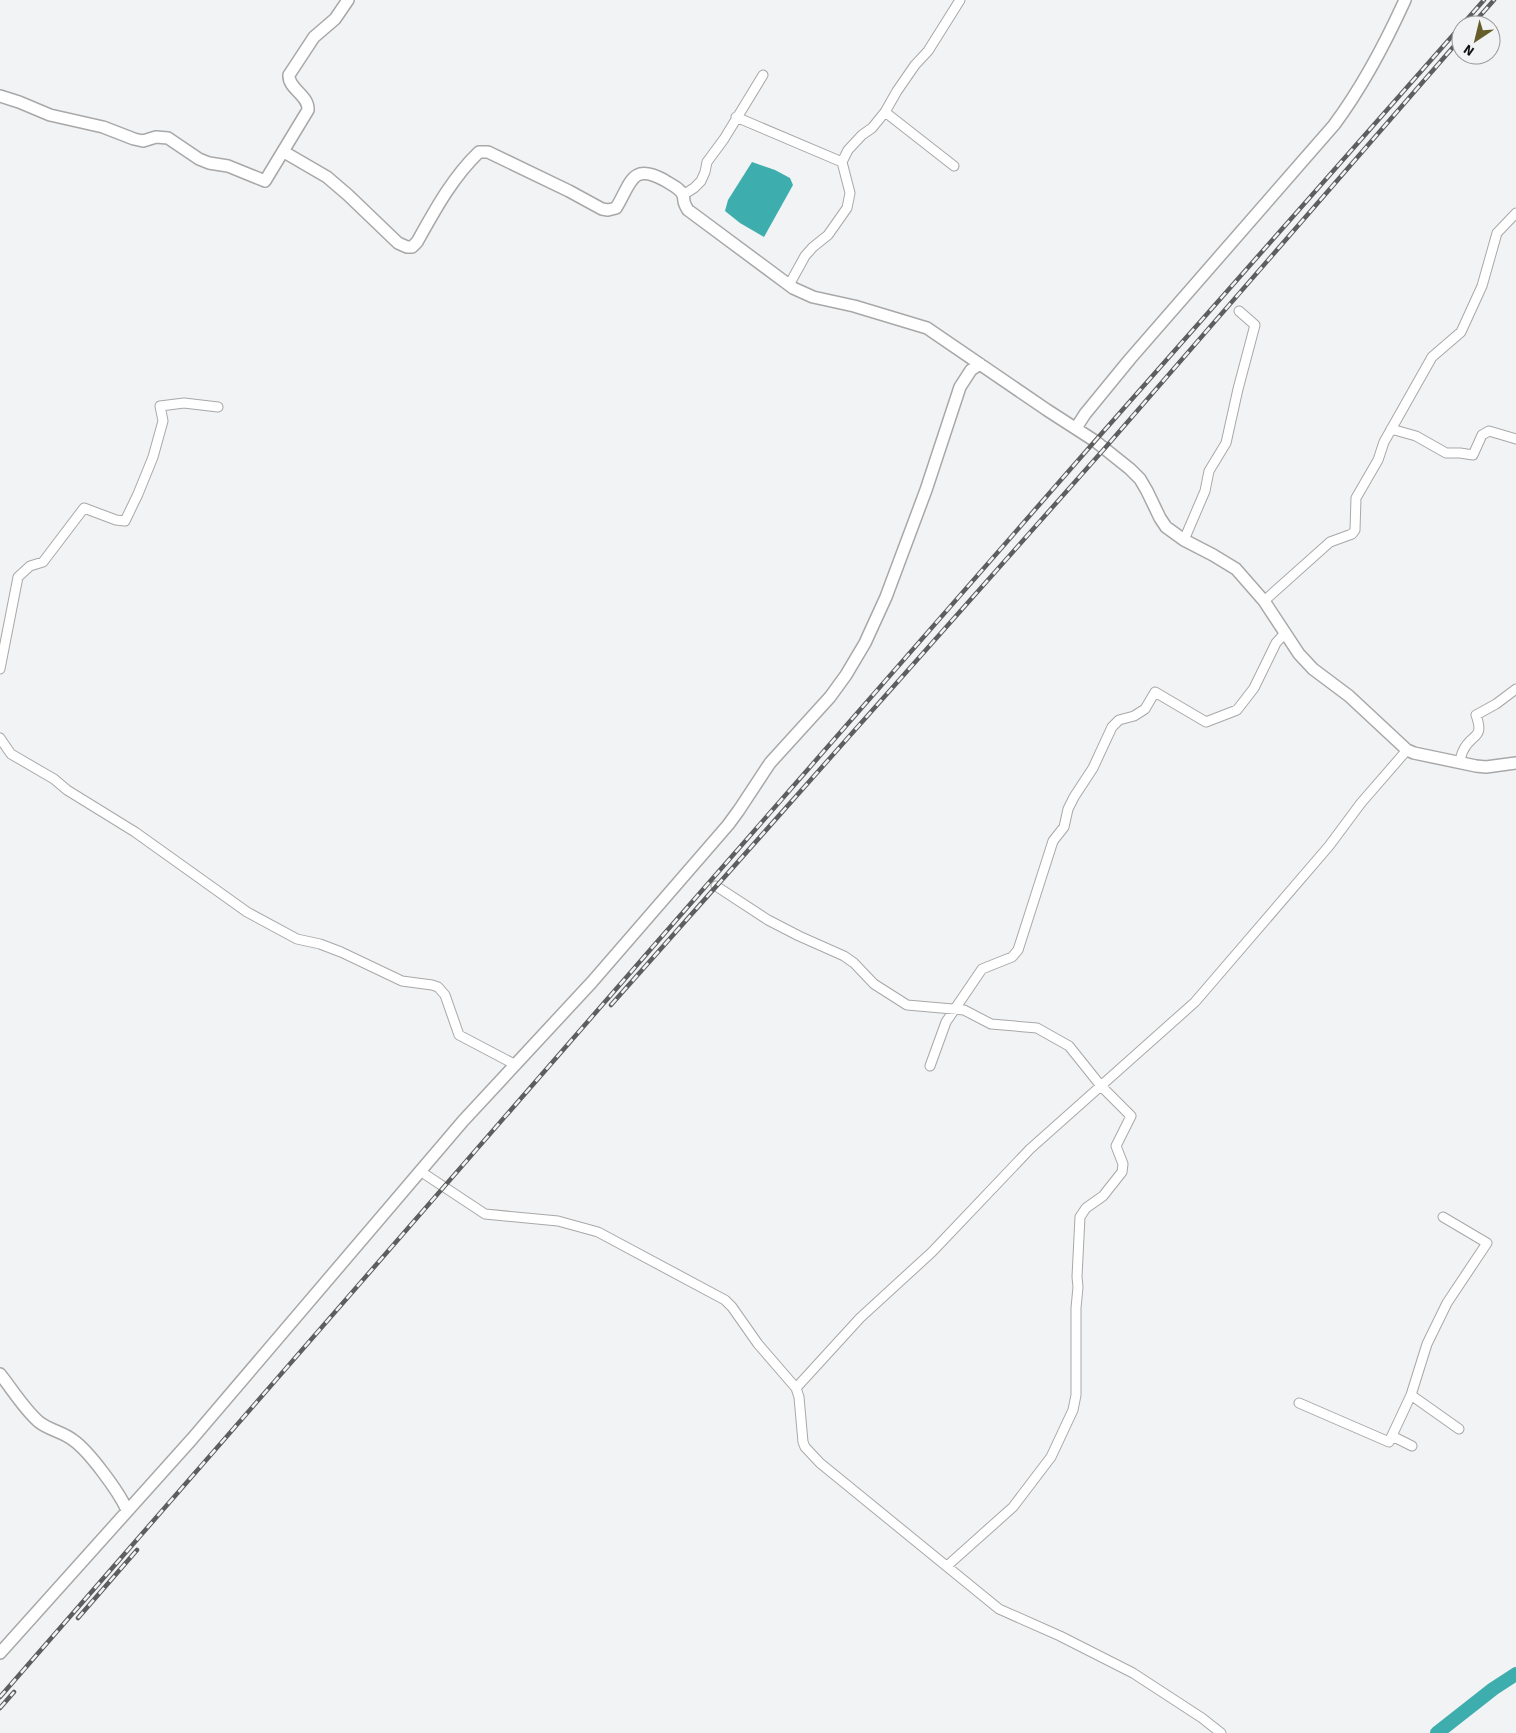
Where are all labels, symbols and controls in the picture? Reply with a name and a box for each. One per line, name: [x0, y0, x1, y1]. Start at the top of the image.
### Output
north arrow: [1451, 15, 1501, 65]
text: N: [1460, 39, 1479, 61]

